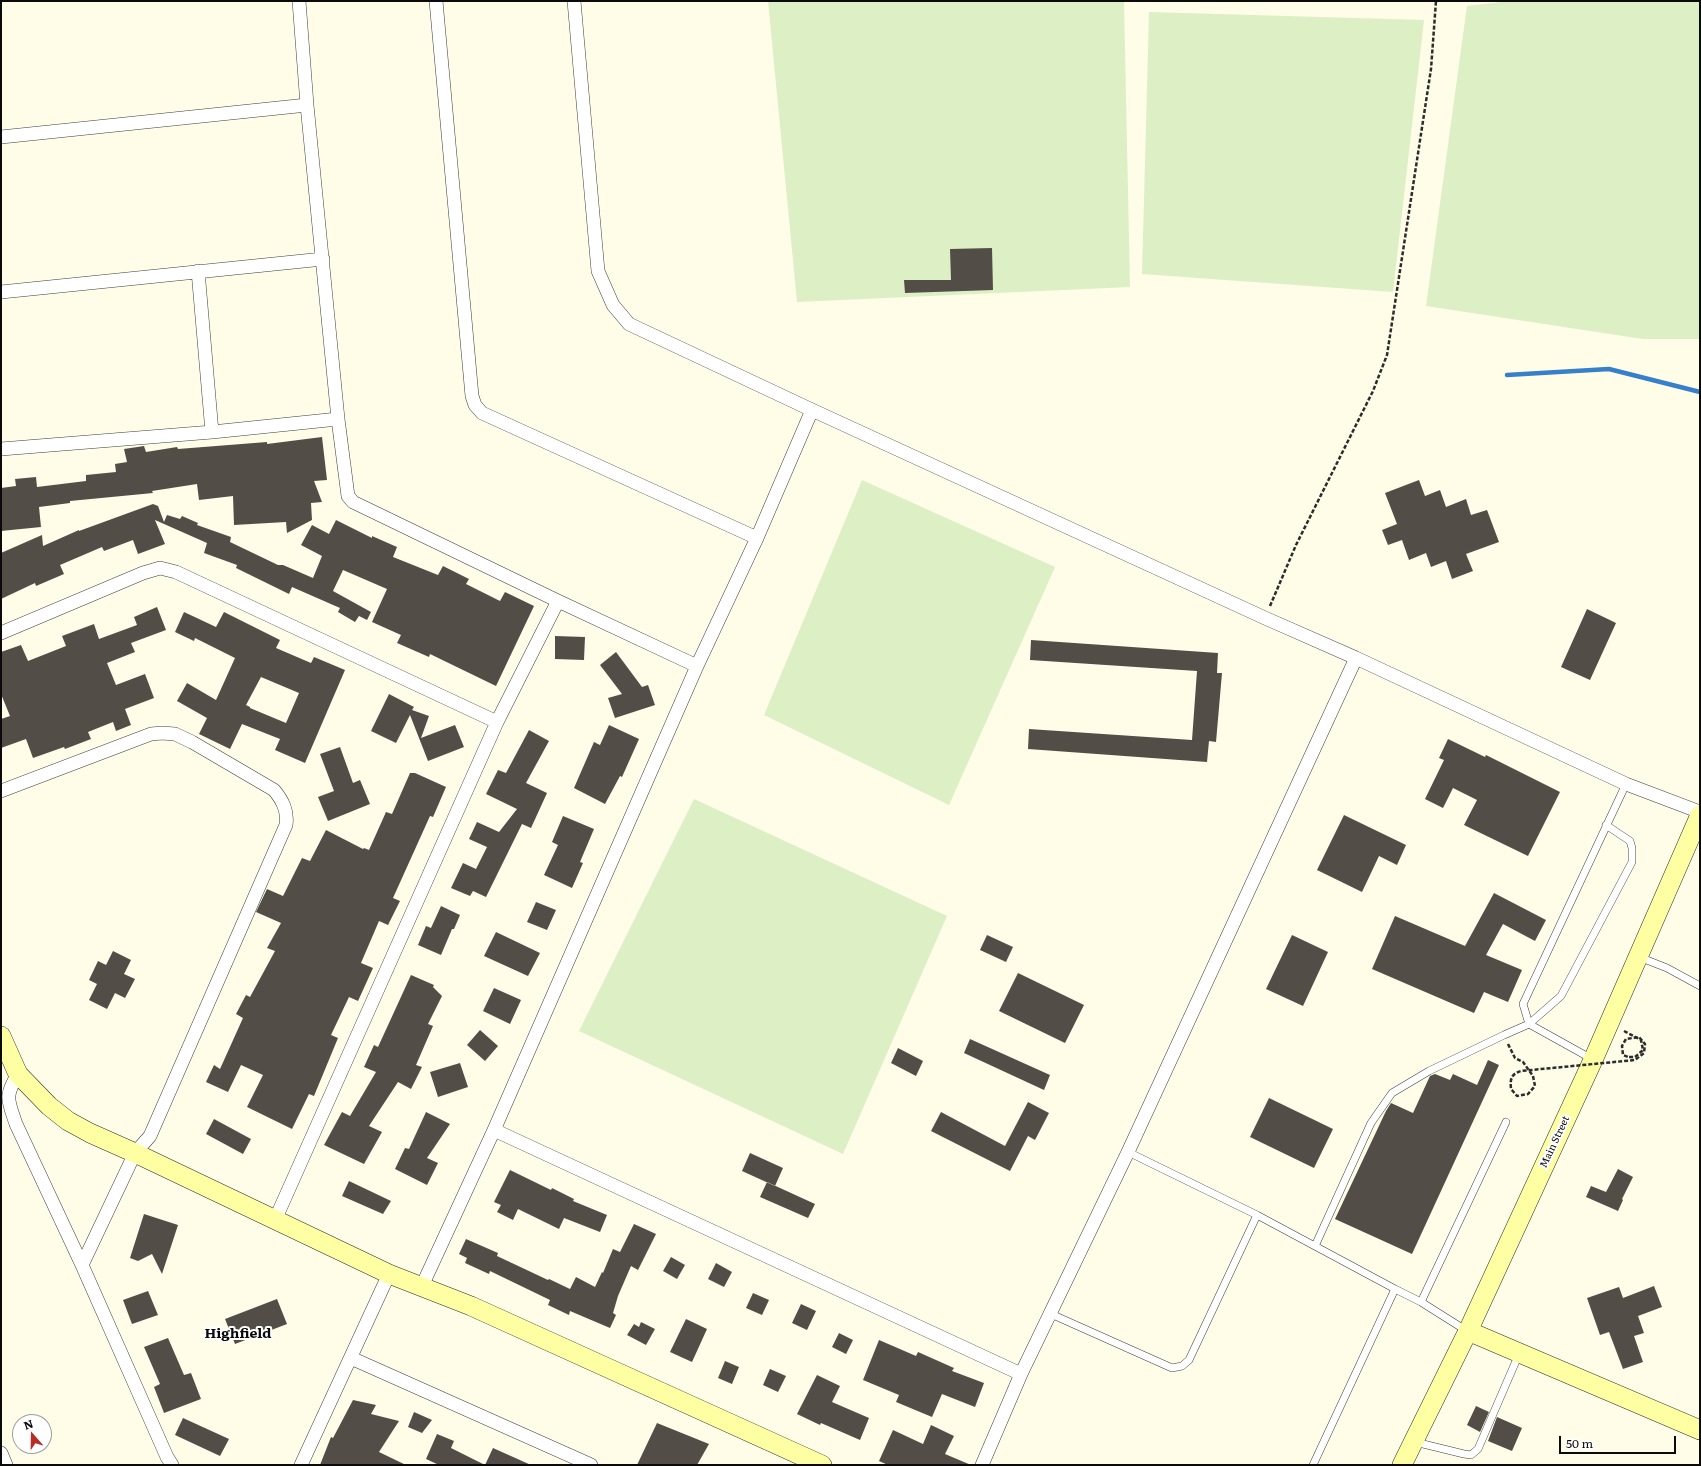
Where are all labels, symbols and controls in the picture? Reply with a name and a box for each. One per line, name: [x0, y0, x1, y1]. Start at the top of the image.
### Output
street label: Main Street: [1538, 1114, 1572, 1170]
district label: Highfield: [204, 1326, 272, 1342]
north arrow: [12, 1414, 52, 1454]
text: N: [21, 1415, 35, 1433]
scale bar: [1561, 1428, 1678, 1454]
text: 50 m: [1566, 1434, 1593, 1452]

